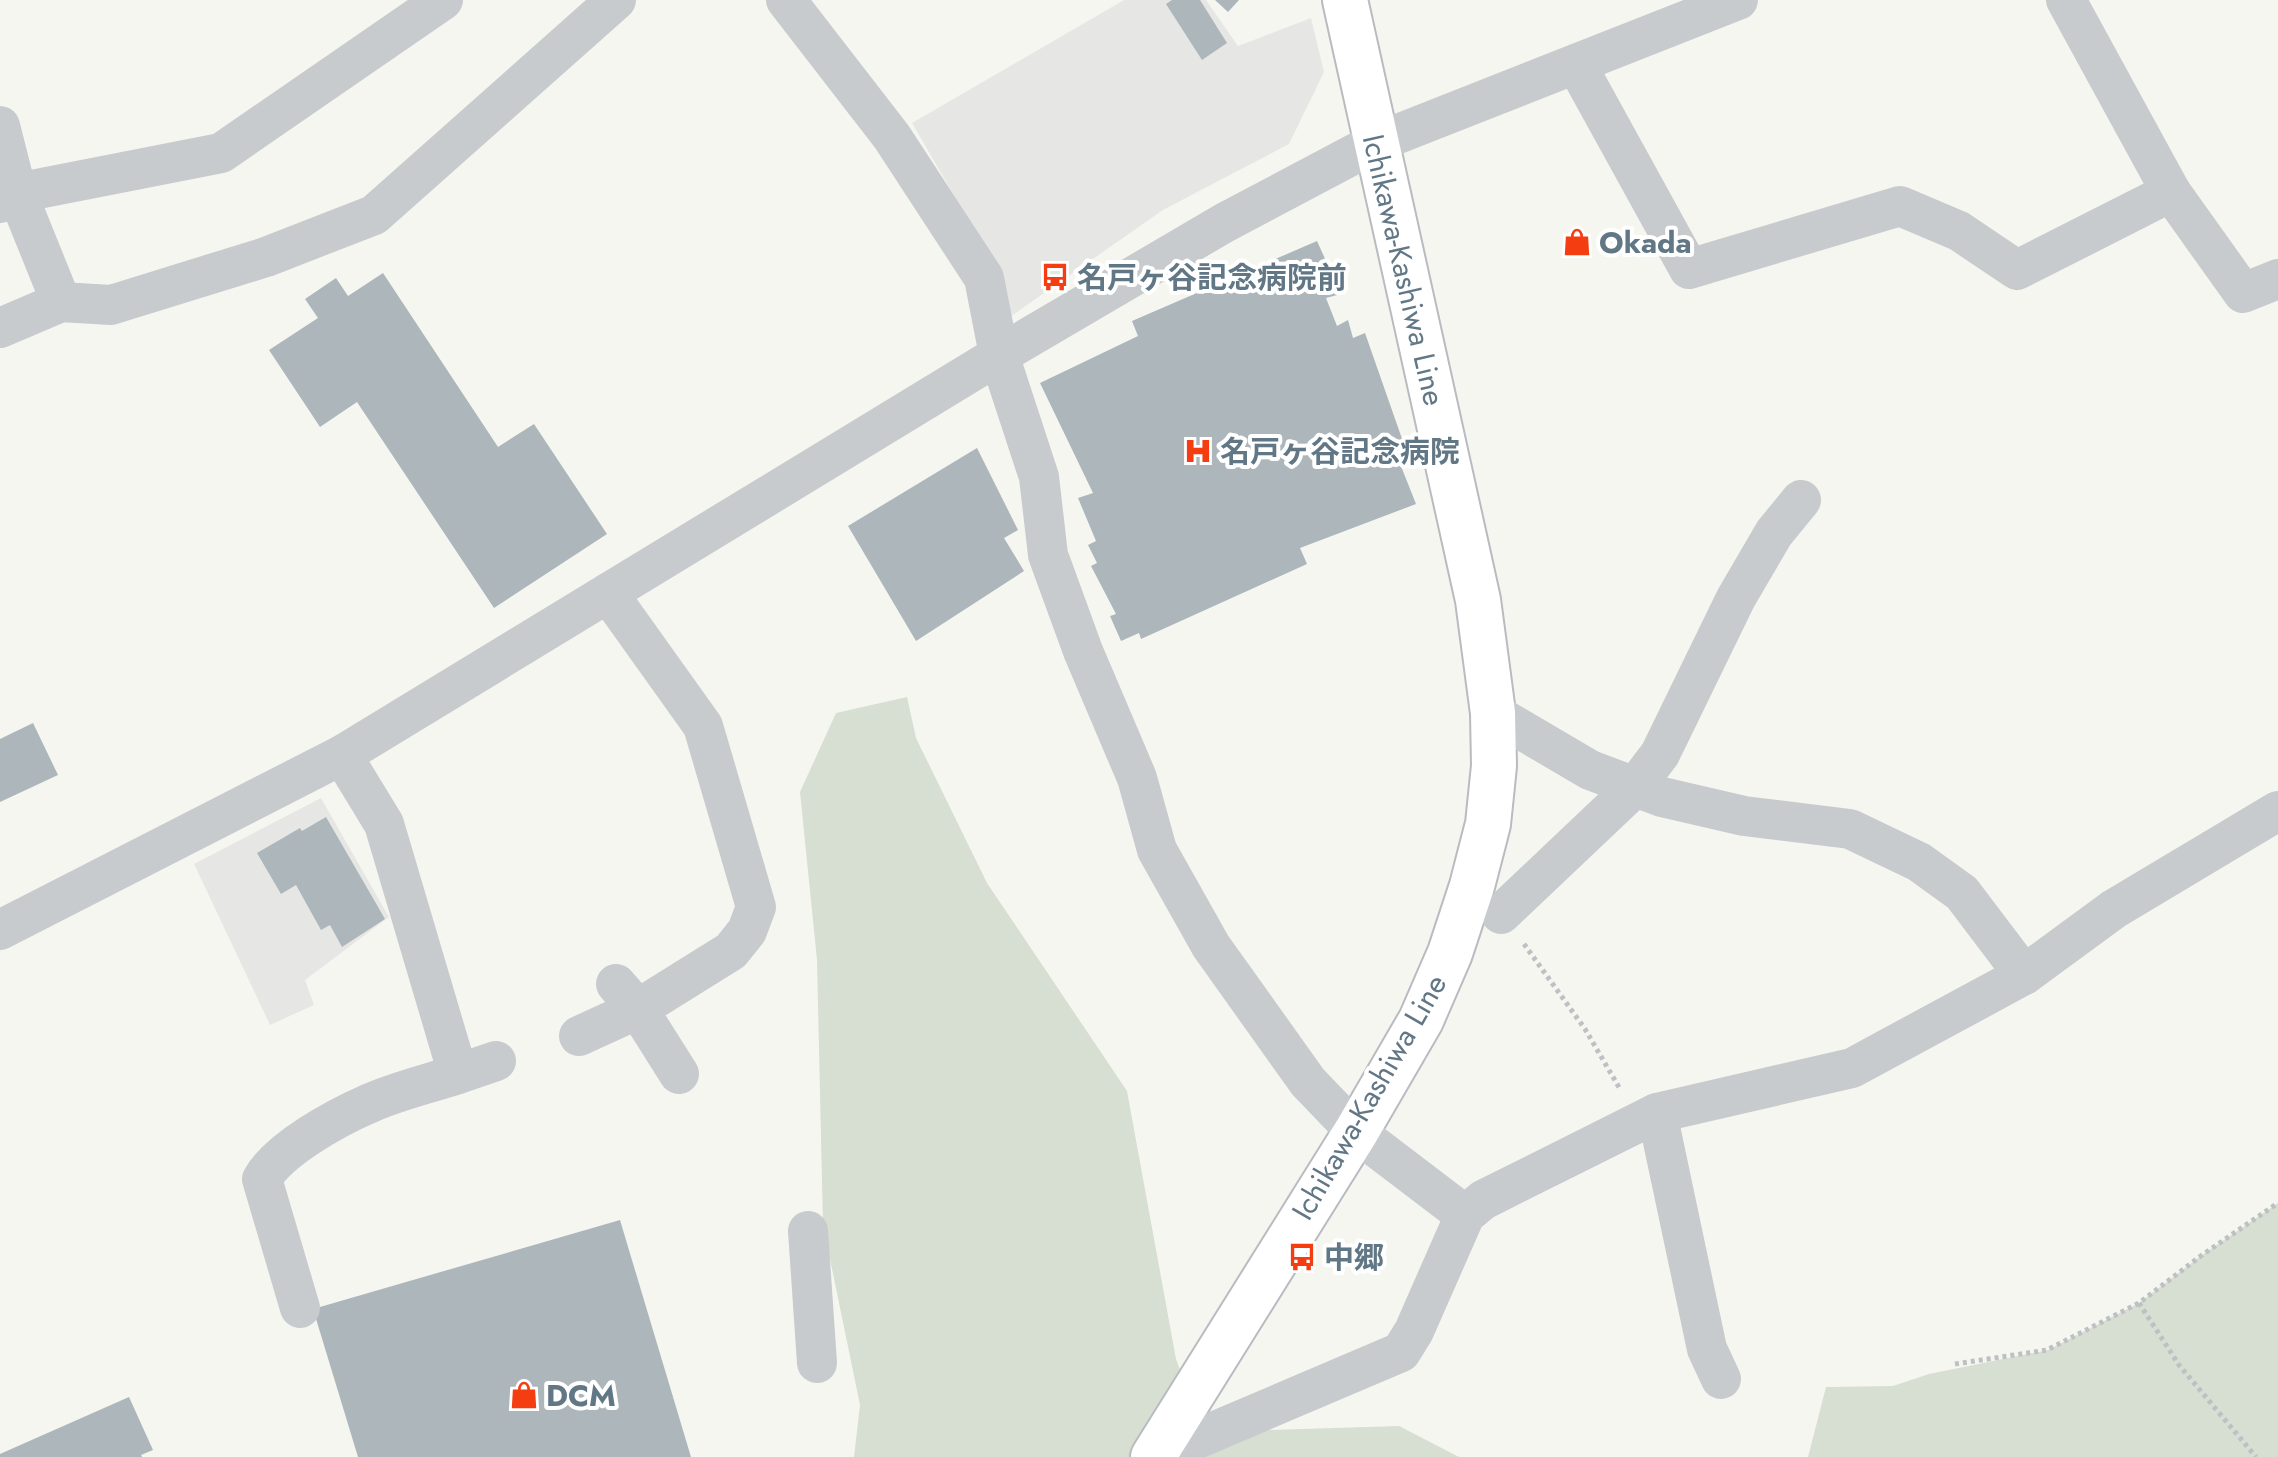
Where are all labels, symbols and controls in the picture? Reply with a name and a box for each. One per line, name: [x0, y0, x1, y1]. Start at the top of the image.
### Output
street label: Ichikawa-Kashiwa Line: [1352, 130, 1456, 410]
place label: Okada: [1599, 221, 1692, 264]
shop icon: Okada: [1562, 227, 1592, 257]
place label: 名戸ヶ谷記念病院前: [1077, 256, 1347, 299]
bus stop icon: 名戸ヶ谷記念病院前: [1040, 262, 1070, 292]
place label: 名戸ヶ谷記念病院: [1220, 430, 1460, 473]
hospital icon: 名戸ヶ谷記念病院: [1183, 436, 1213, 466]
street label: Ichikawa-Kashiwa Line: [1281, 966, 1457, 1228]
place label: 中郷: [1324, 1236, 1384, 1279]
bus stop icon: 中郷: [1287, 1242, 1317, 1272]
place label: DCM: [546, 1374, 616, 1417]
shop icon: DCM: [509, 1380, 539, 1410]

